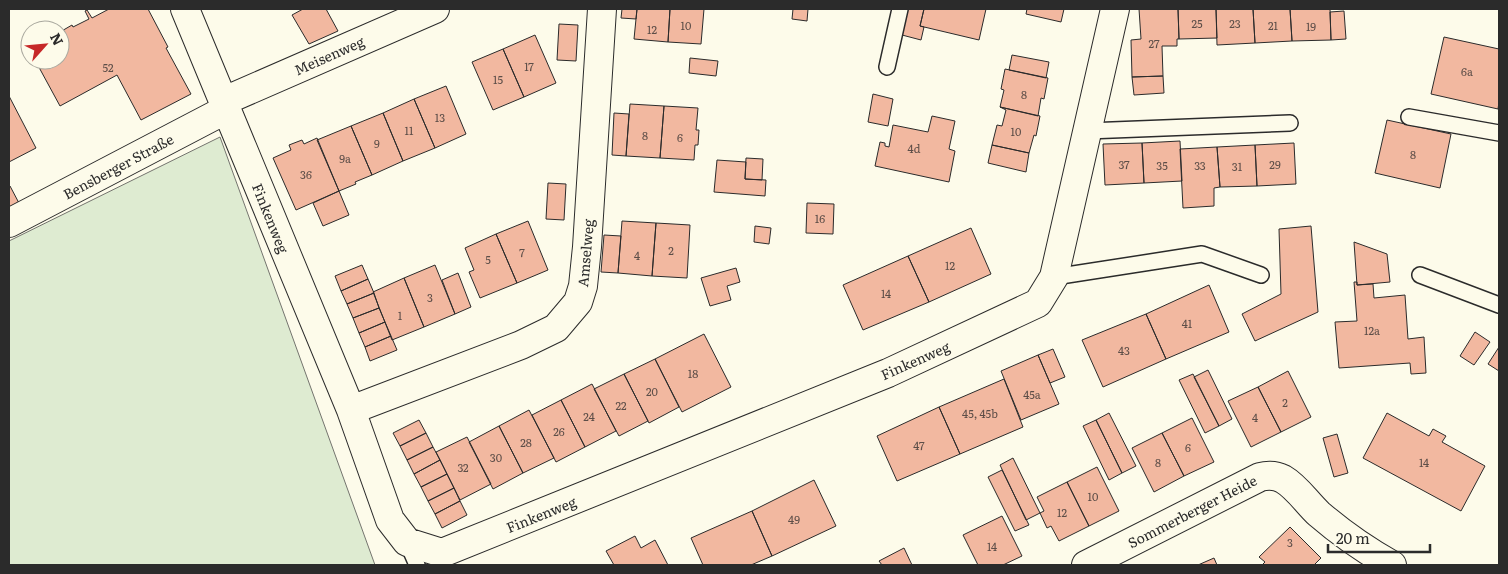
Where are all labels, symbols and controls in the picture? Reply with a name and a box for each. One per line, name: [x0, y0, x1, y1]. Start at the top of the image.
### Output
house number: 25: [1191, 15, 1203, 31]
house number: 23: [1229, 15, 1241, 31]
house number: 10: [681, 17, 691, 33]
house number: 21: [1268, 17, 1279, 33]
house number: 19: [1306, 18, 1316, 34]
north arrow: [20, 20, 70, 70]
house number: 12: [647, 21, 657, 37]
text: N: [46, 29, 69, 49]
street label: Meisenweg: [291, 31, 367, 79]
house number: 27: [1148, 35, 1160, 51]
house number: 17: [524, 58, 534, 74]
house number: 52: [102, 59, 114, 75]
house number: 6a: [1461, 63, 1473, 79]
house number: 15: [493, 71, 503, 87]
house number: 8: [1021, 86, 1027, 102]
house number: 13: [435, 109, 445, 125]
house number: 11: [405, 122, 414, 138]
house number: 10: [1011, 123, 1021, 139]
house number: 8: [642, 127, 648, 143]
street label: Bensberger Straße: [59, 128, 177, 204]
house number: 6: [677, 129, 683, 145]
house number: 9: [374, 135, 380, 151]
house number: 4d: [908, 140, 921, 156]
house number: 8: [1410, 146, 1416, 162]
house number: 9a: [339, 150, 351, 166]
house number: 37: [1118, 156, 1130, 172]
house number: 29: [1269, 156, 1281, 172]
house number: 35: [1156, 157, 1168, 173]
house number: 33: [1194, 157, 1206, 173]
house number: 31: [1232, 158, 1243, 174]
house number: 36: [300, 166, 312, 182]
street label: Finkenweg: [248, 180, 294, 256]
house number: 16: [815, 210, 825, 226]
street label: Amselweg: [572, 218, 598, 288]
house number: 2: [668, 242, 674, 258]
house number: 7: [519, 244, 525, 260]
house number: 4: [634, 247, 640, 263]
house number: 5: [485, 251, 491, 267]
house number: 12: [945, 257, 955, 273]
house number: 14: [881, 285, 891, 301]
house number: 3: [427, 289, 433, 305]
house number: 1: [398, 307, 403, 323]
house number: 41: [1182, 315, 1193, 331]
house number: 12a: [1364, 322, 1380, 338]
street label: Finkenweg: [877, 336, 953, 384]
house number: 43: [1118, 342, 1130, 358]
house number: 18: [688, 365, 698, 381]
house number: 20: [646, 383, 658, 399]
house number: 45a: [1023, 386, 1041, 402]
house number: 2: [1282, 394, 1288, 410]
house number: 22: [615, 397, 627, 413]
house number: 45, 45b: [962, 405, 998, 421]
house number: 24: [583, 408, 595, 424]
house number: 4: [1252, 409, 1258, 425]
house number: 26: [553, 423, 565, 439]
house number: 28: [520, 434, 532, 450]
house number: 47: [913, 437, 925, 453]
house number: 6: [1185, 439, 1191, 455]
house number: 30: [490, 449, 502, 465]
house number: 8: [1155, 454, 1161, 470]
house number: 14: [1419, 454, 1429, 470]
house number: 32: [457, 459, 469, 475]
street label: Sommerberger Heide: [1124, 470, 1260, 552]
house number: 10: [1088, 488, 1098, 504]
street label: Finkenweg: [503, 491, 579, 537]
house number: 12: [1057, 504, 1067, 520]
house number: 49: [788, 511, 800, 527]
scale bar: [1328, 522, 1430, 554]
text: 20 m: [1336, 526, 1370, 549]
house number: 3: [1287, 534, 1293, 550]
house number: 14: [987, 538, 997, 554]

